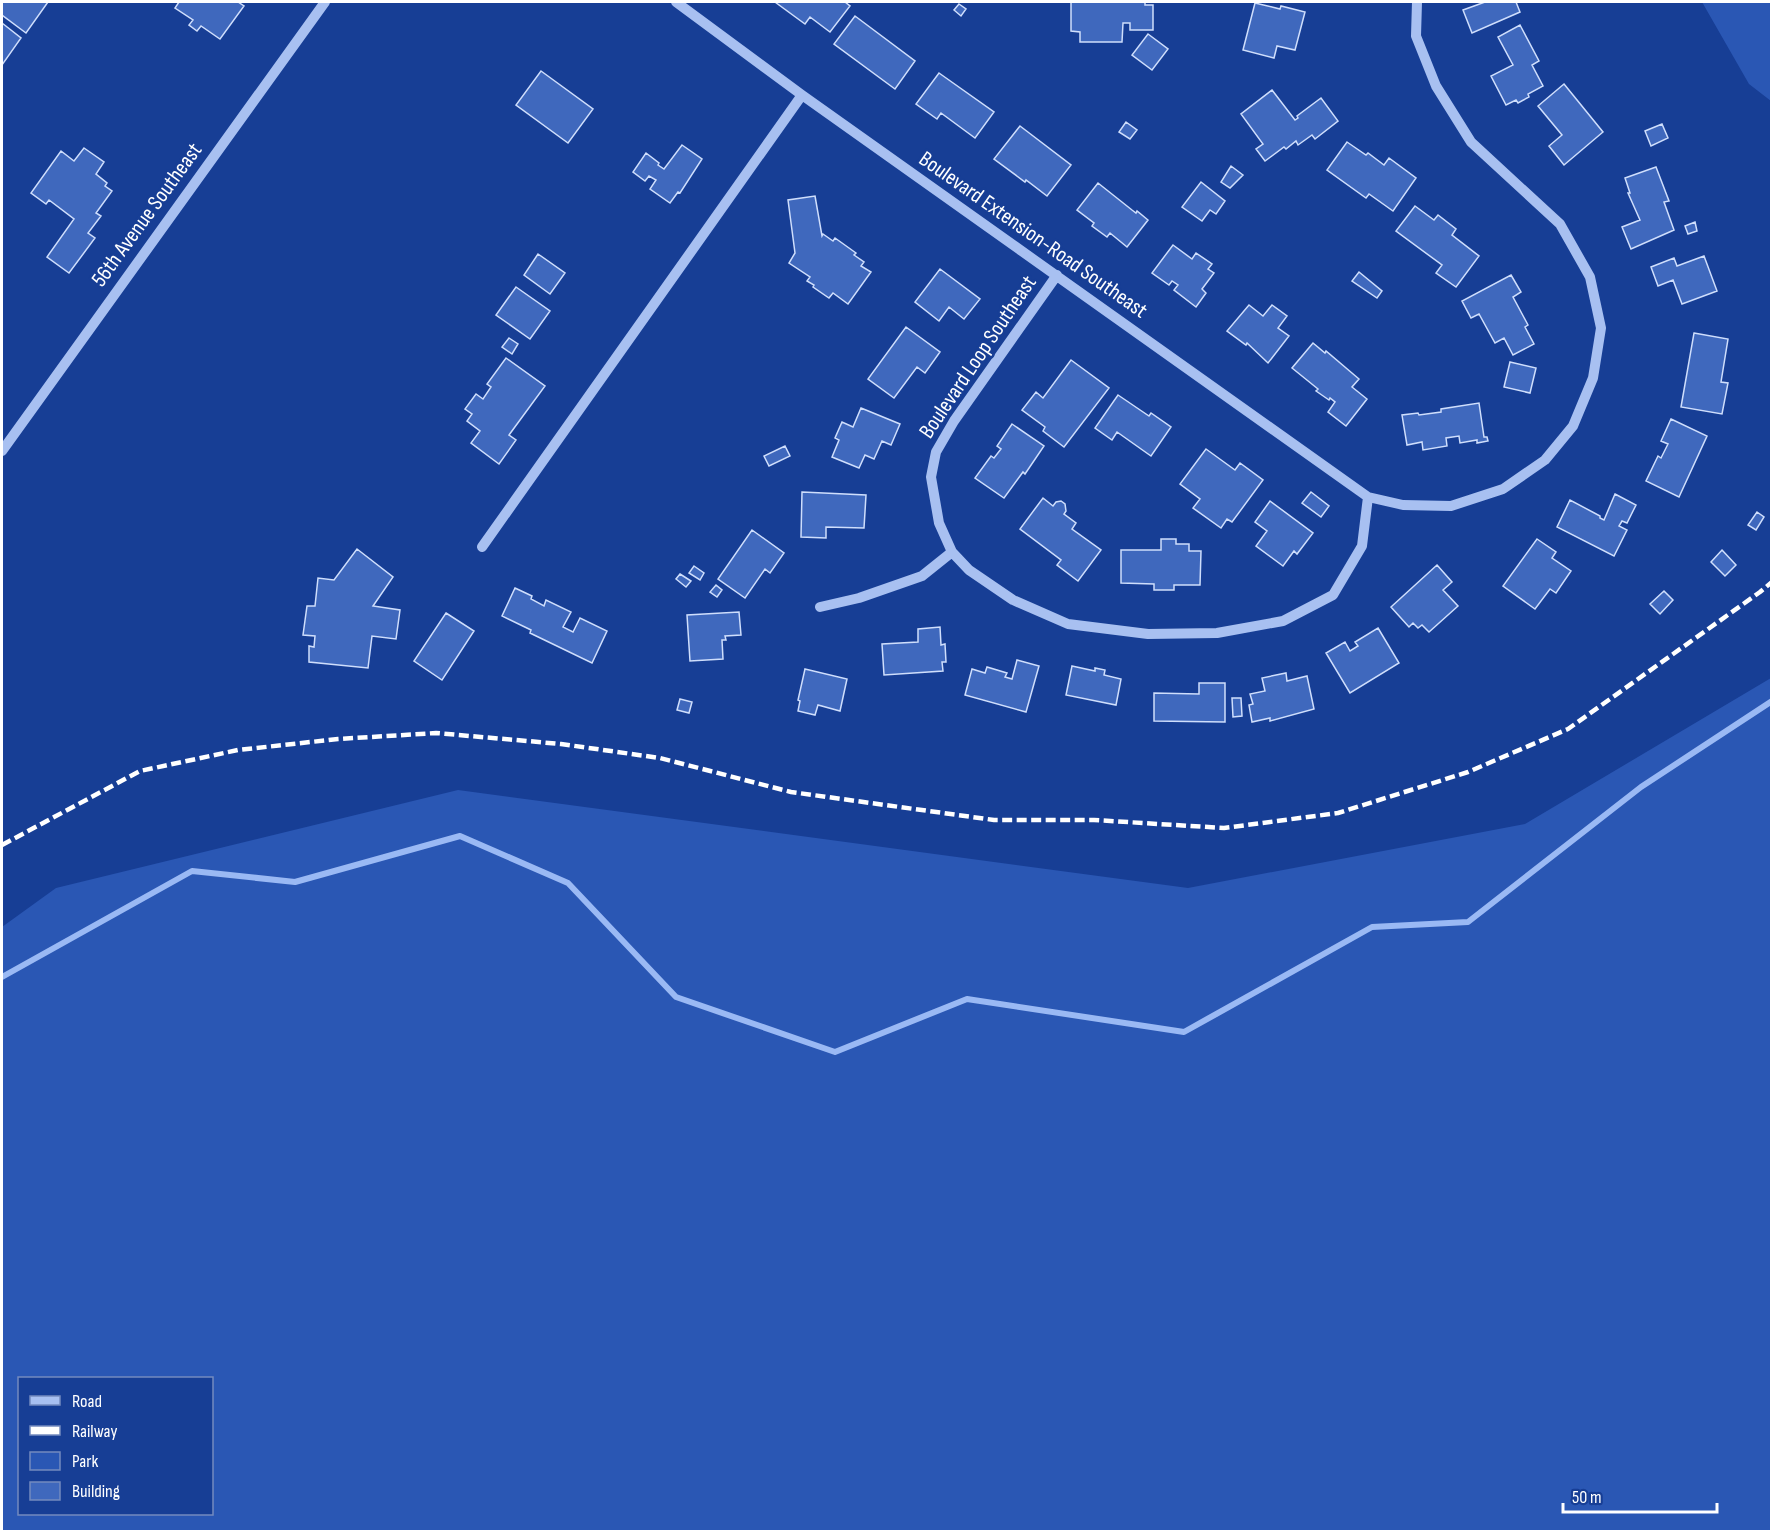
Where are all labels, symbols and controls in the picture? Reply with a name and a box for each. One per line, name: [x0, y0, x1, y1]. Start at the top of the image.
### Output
street label: 56th Avenue Southeast: [86, 138, 208, 292]
street label: Boulevard Extension-Road Southeast: [914, 146, 1153, 324]
street label: Boulevard Loop Southeast: [913, 270, 1043, 444]
legend: [18, 1377, 213, 1515]
text: Road: [72, 1391, 102, 1412]
text: Railway: [72, 1421, 117, 1442]
text: Park: [72, 1451, 98, 1472]
scale bar: [1563, 1476, 1718, 1514]
text: Building: [72, 1481, 120, 1502]
text: 50 m: [1572, 1487, 1602, 1508]

